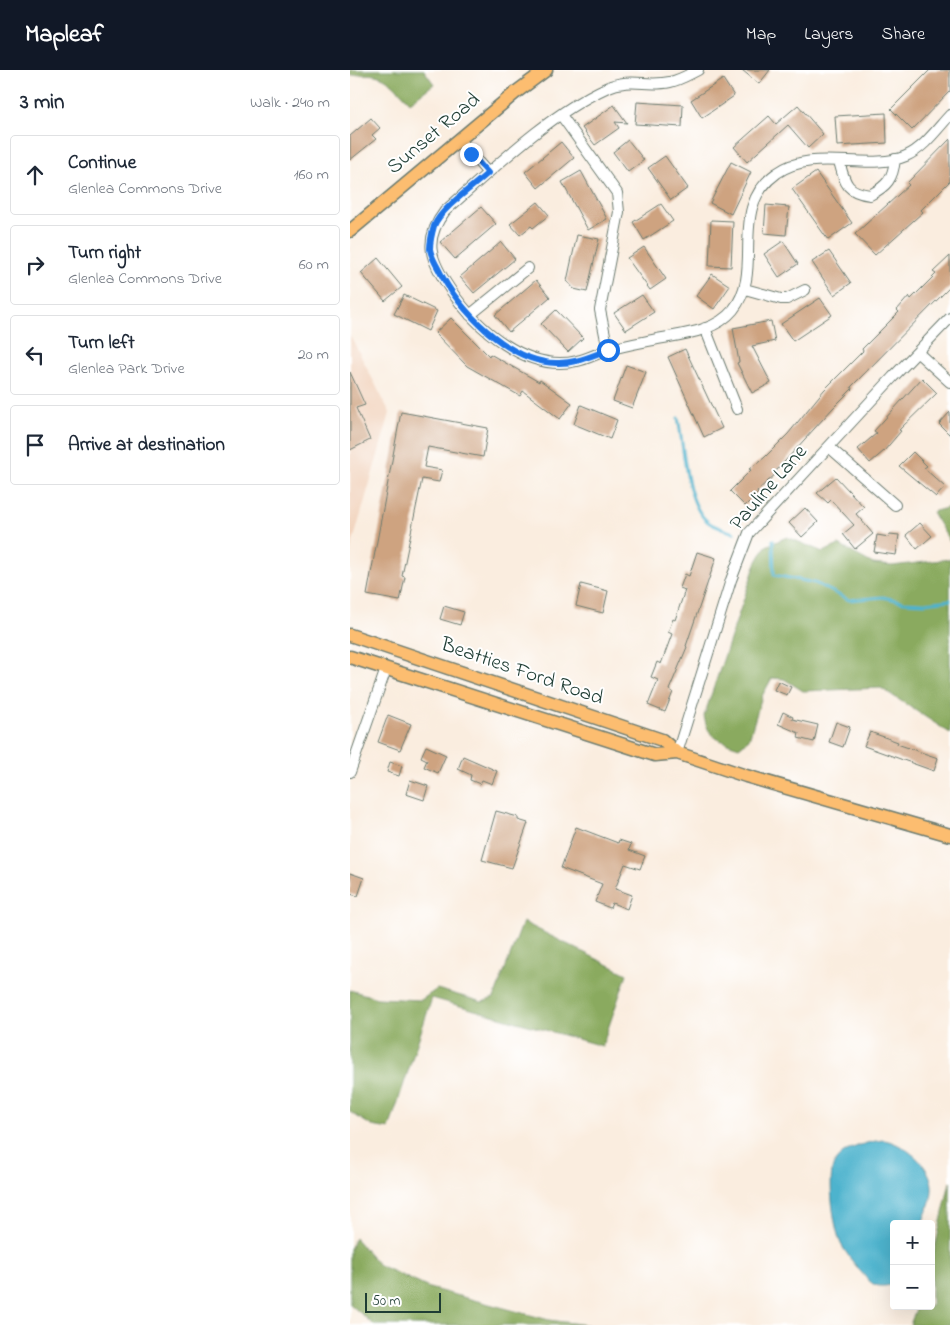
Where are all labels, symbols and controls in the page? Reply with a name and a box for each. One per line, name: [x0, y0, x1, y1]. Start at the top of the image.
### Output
text: Mapleaf: [25, 18, 104, 53]
text: Map: [746, 22, 776, 48]
text: Layers: [804, 22, 854, 48]
text: Share: [882, 22, 925, 48]
street label: Sunset Road: [381, 86, 487, 182]
text: 3 min: [20, 88, 64, 118]
text: Walk · 240 m: [250, 91, 330, 115]
route end: [460, 143, 483, 166]
text: Continue: [68, 150, 136, 177]
icon: ahead: [21, 161, 49, 189]
text: 160 m: [294, 163, 329, 187]
text: Glenlea Commons Drive: [68, 177, 222, 201]
text: Turn right: [68, 240, 141, 267]
icon: right: [21, 251, 49, 279]
text: 60 m: [299, 253, 329, 277]
text: Glenlea Commons Drive: [68, 267, 222, 291]
text: Turn left: [68, 330, 135, 357]
route start: [597, 339, 620, 362]
icon: left: [21, 341, 49, 369]
text: 20 m: [298, 343, 329, 367]
text: Glenlea Park Drive: [68, 357, 185, 381]
icon: arrive: [21, 431, 49, 459]
text: Arrive at destination: [68, 432, 225, 459]
street label: Pauline Lane: [723, 438, 815, 538]
street label: Beatties Ford Road: [436, 630, 607, 714]
map controls: [890, 1220, 935, 1310]
button: +: [890, 1220, 935, 1265]
button: −: [890, 1265, 935, 1310]
scale bar: [365, 1290, 441, 1313]
text: 50 m: [372, 1291, 400, 1312]

